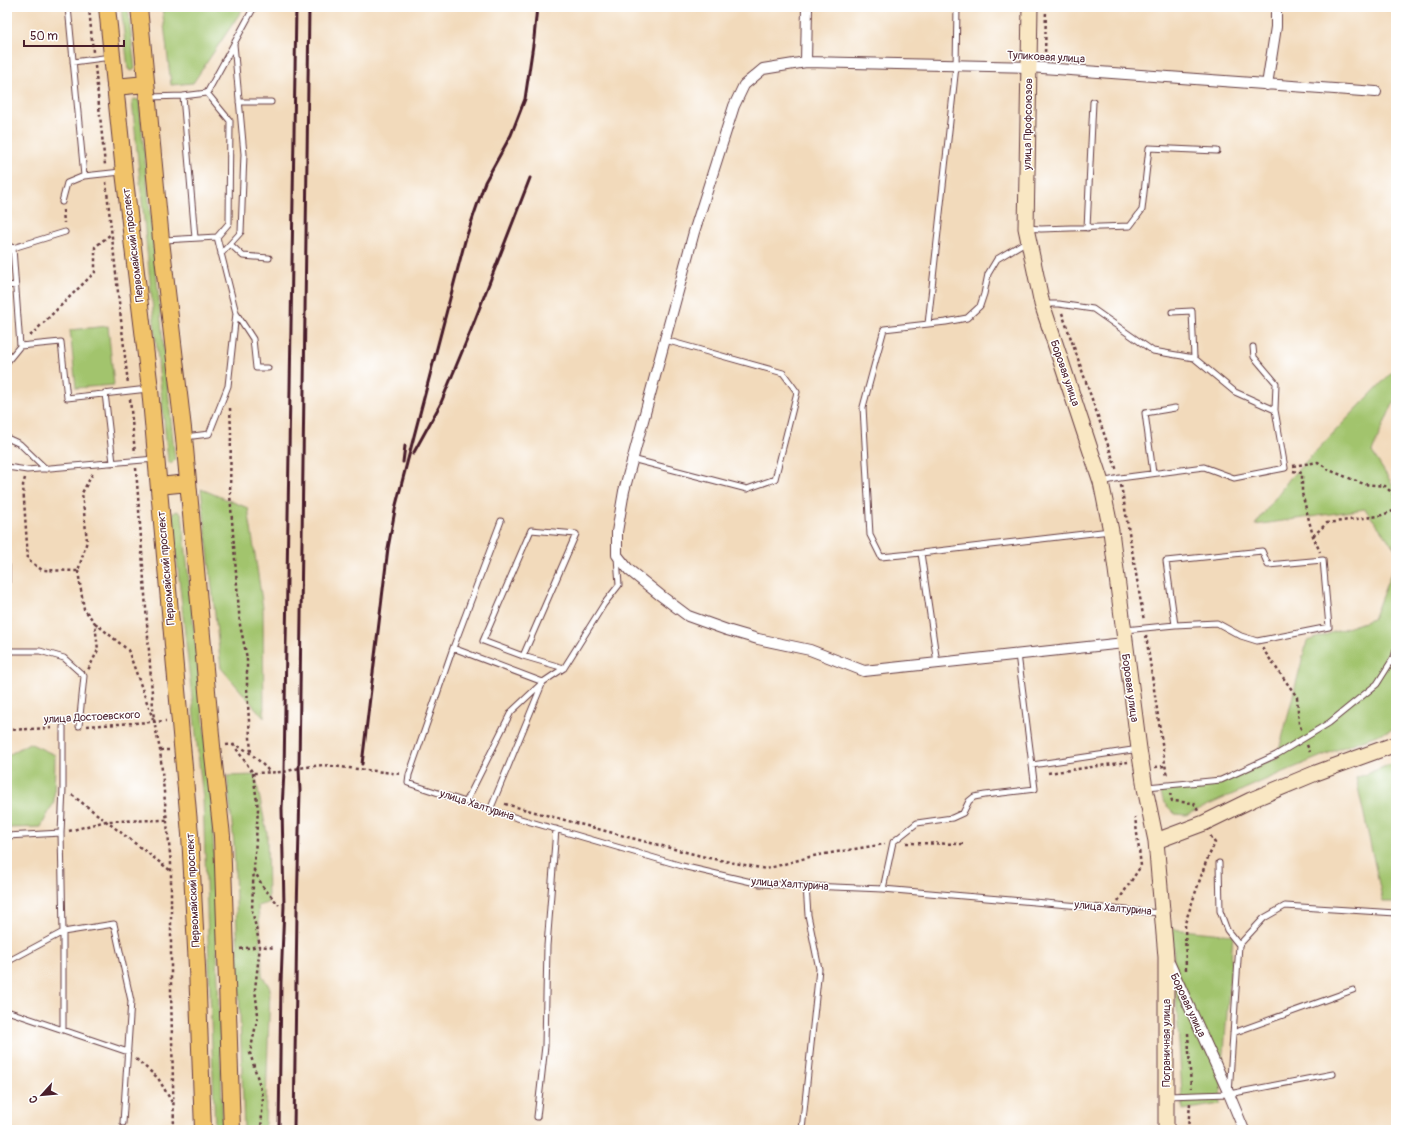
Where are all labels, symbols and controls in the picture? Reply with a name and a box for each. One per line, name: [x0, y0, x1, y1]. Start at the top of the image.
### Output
scale bar: [24, 22, 124, 48]
text: 50 m: [30, 29, 58, 44]
street label: Тупиковая улица: [1007, 48, 1085, 66]
street label: улица Профсоюзов: [1021, 78, 1035, 171]
street label: Первомайский проспект: [120, 187, 146, 303]
street label: Боровая улица: [1048, 338, 1082, 408]
street label: Первомайский проспект: [154, 510, 177, 626]
street label: Боровая улица: [1119, 653, 1141, 723]
street label: улица Достоевского: [42, 708, 141, 726]
street label: улица Халтурина: [437, 787, 516, 823]
street label: Первомайский проспект: [183, 832, 202, 948]
street label: улица Халтурина: [750, 875, 829, 893]
street label: улица Халтурина: [1073, 898, 1152, 918]
street label: Боровая улица: [1168, 971, 1208, 1039]
street label: Пограничная улица: [1160, 999, 1173, 1087]
north arrow: [22, 1075, 62, 1115]
text: С: [26, 1093, 41, 1105]

